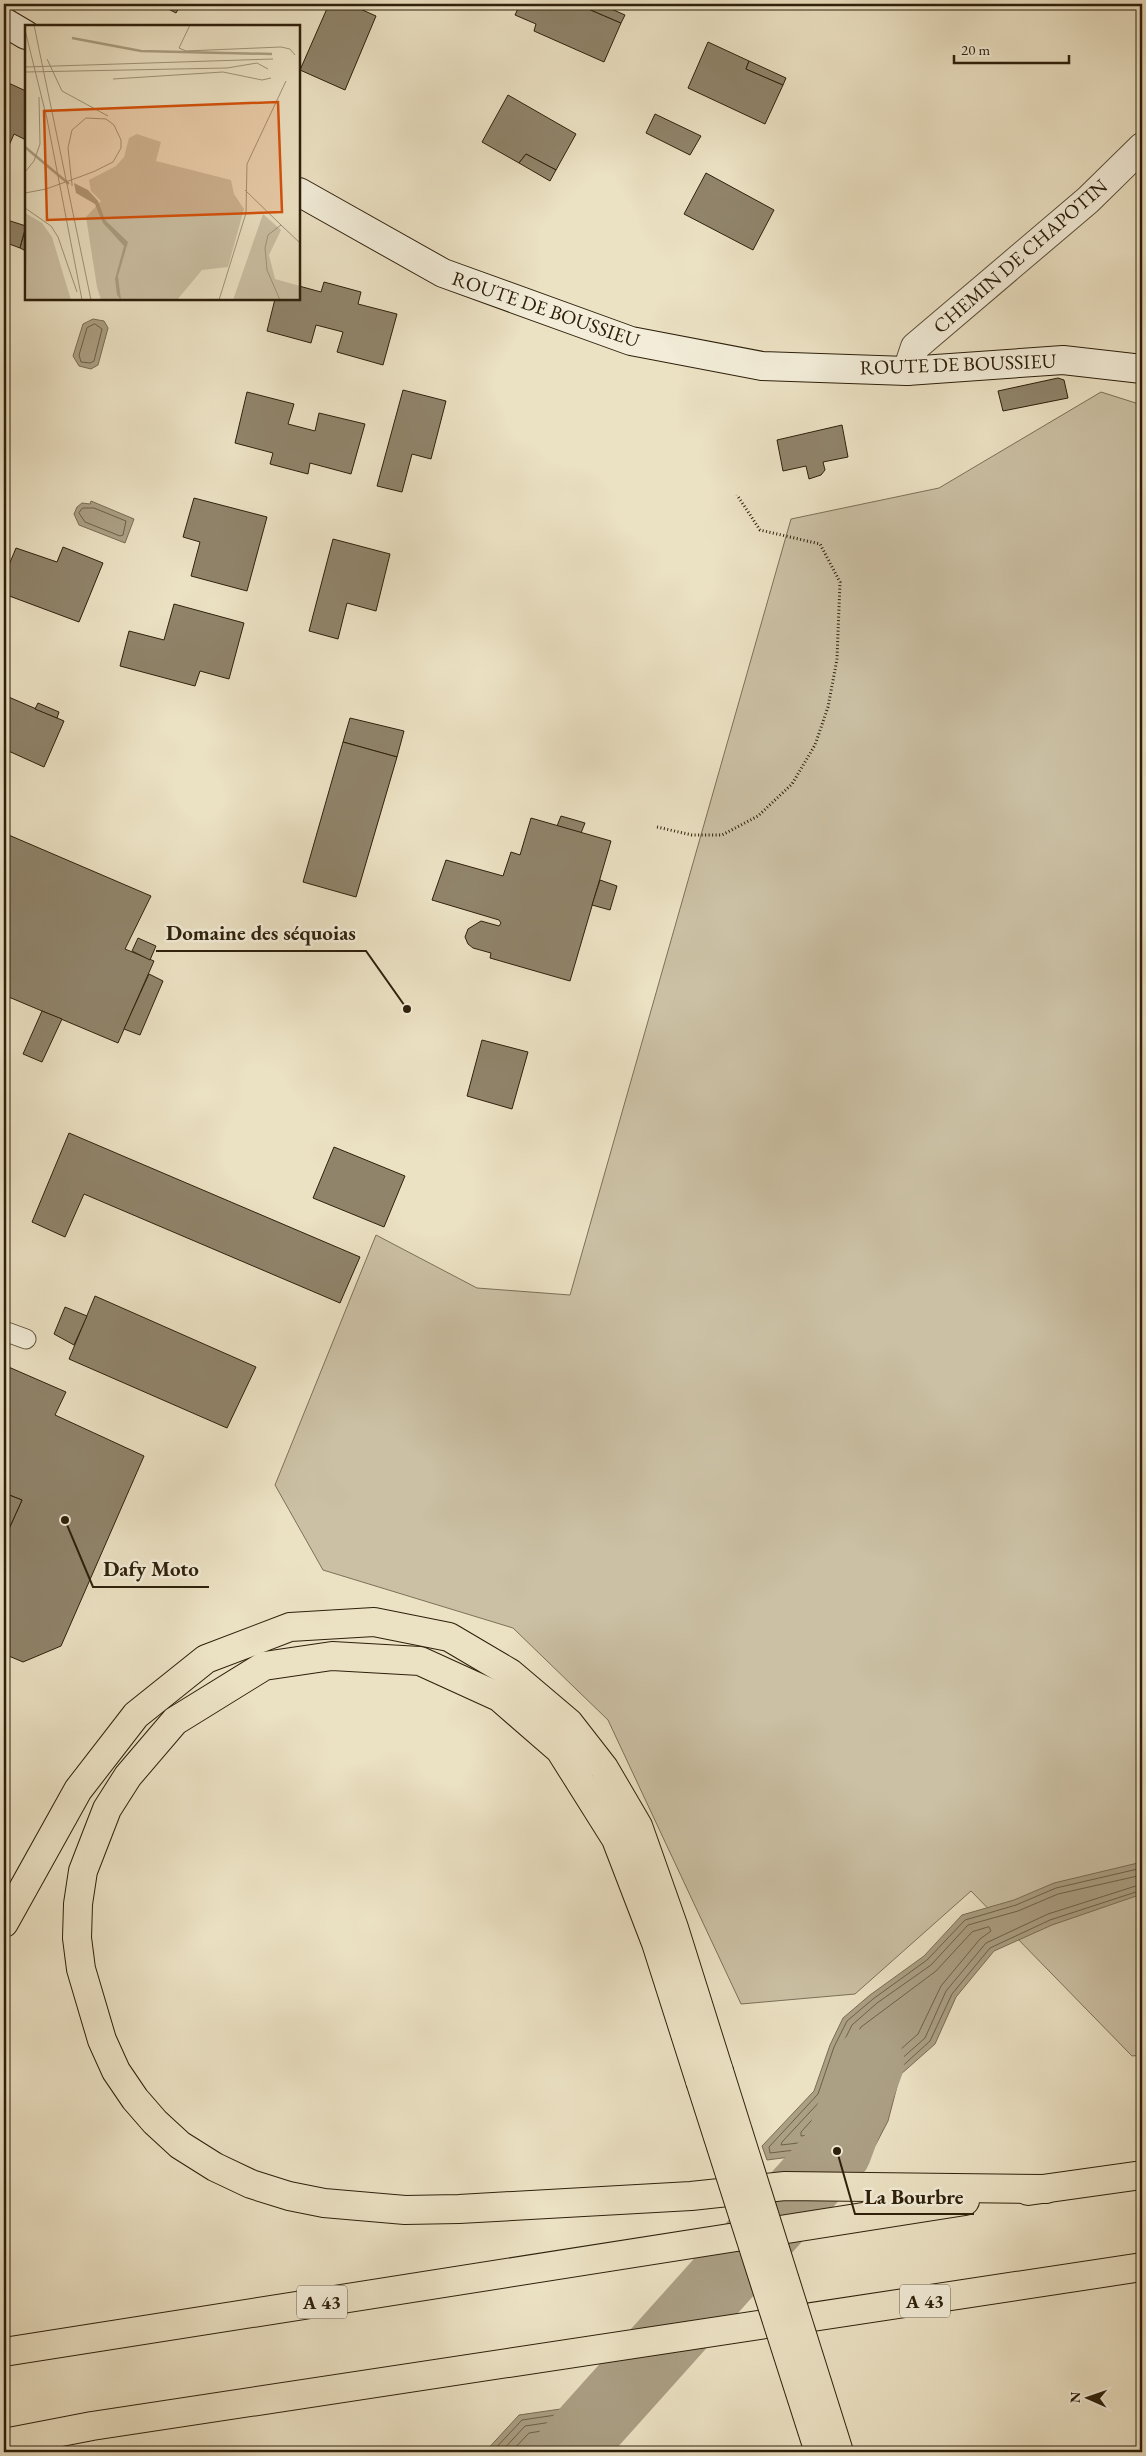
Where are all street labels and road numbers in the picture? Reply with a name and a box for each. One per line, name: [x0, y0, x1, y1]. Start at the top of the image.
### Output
street label: CHEMIN DE CHAPOTIN: [927, 173, 1113, 339]
street label: ROUTE DE BOUSSIEU: [449, 265, 643, 353]
street label: ROUTE DE BOUSSIEU: [859, 348, 1057, 380]
road number: A 43: [900, 2284, 950, 2318]
road number: A 43: [297, 2286, 347, 2318]

